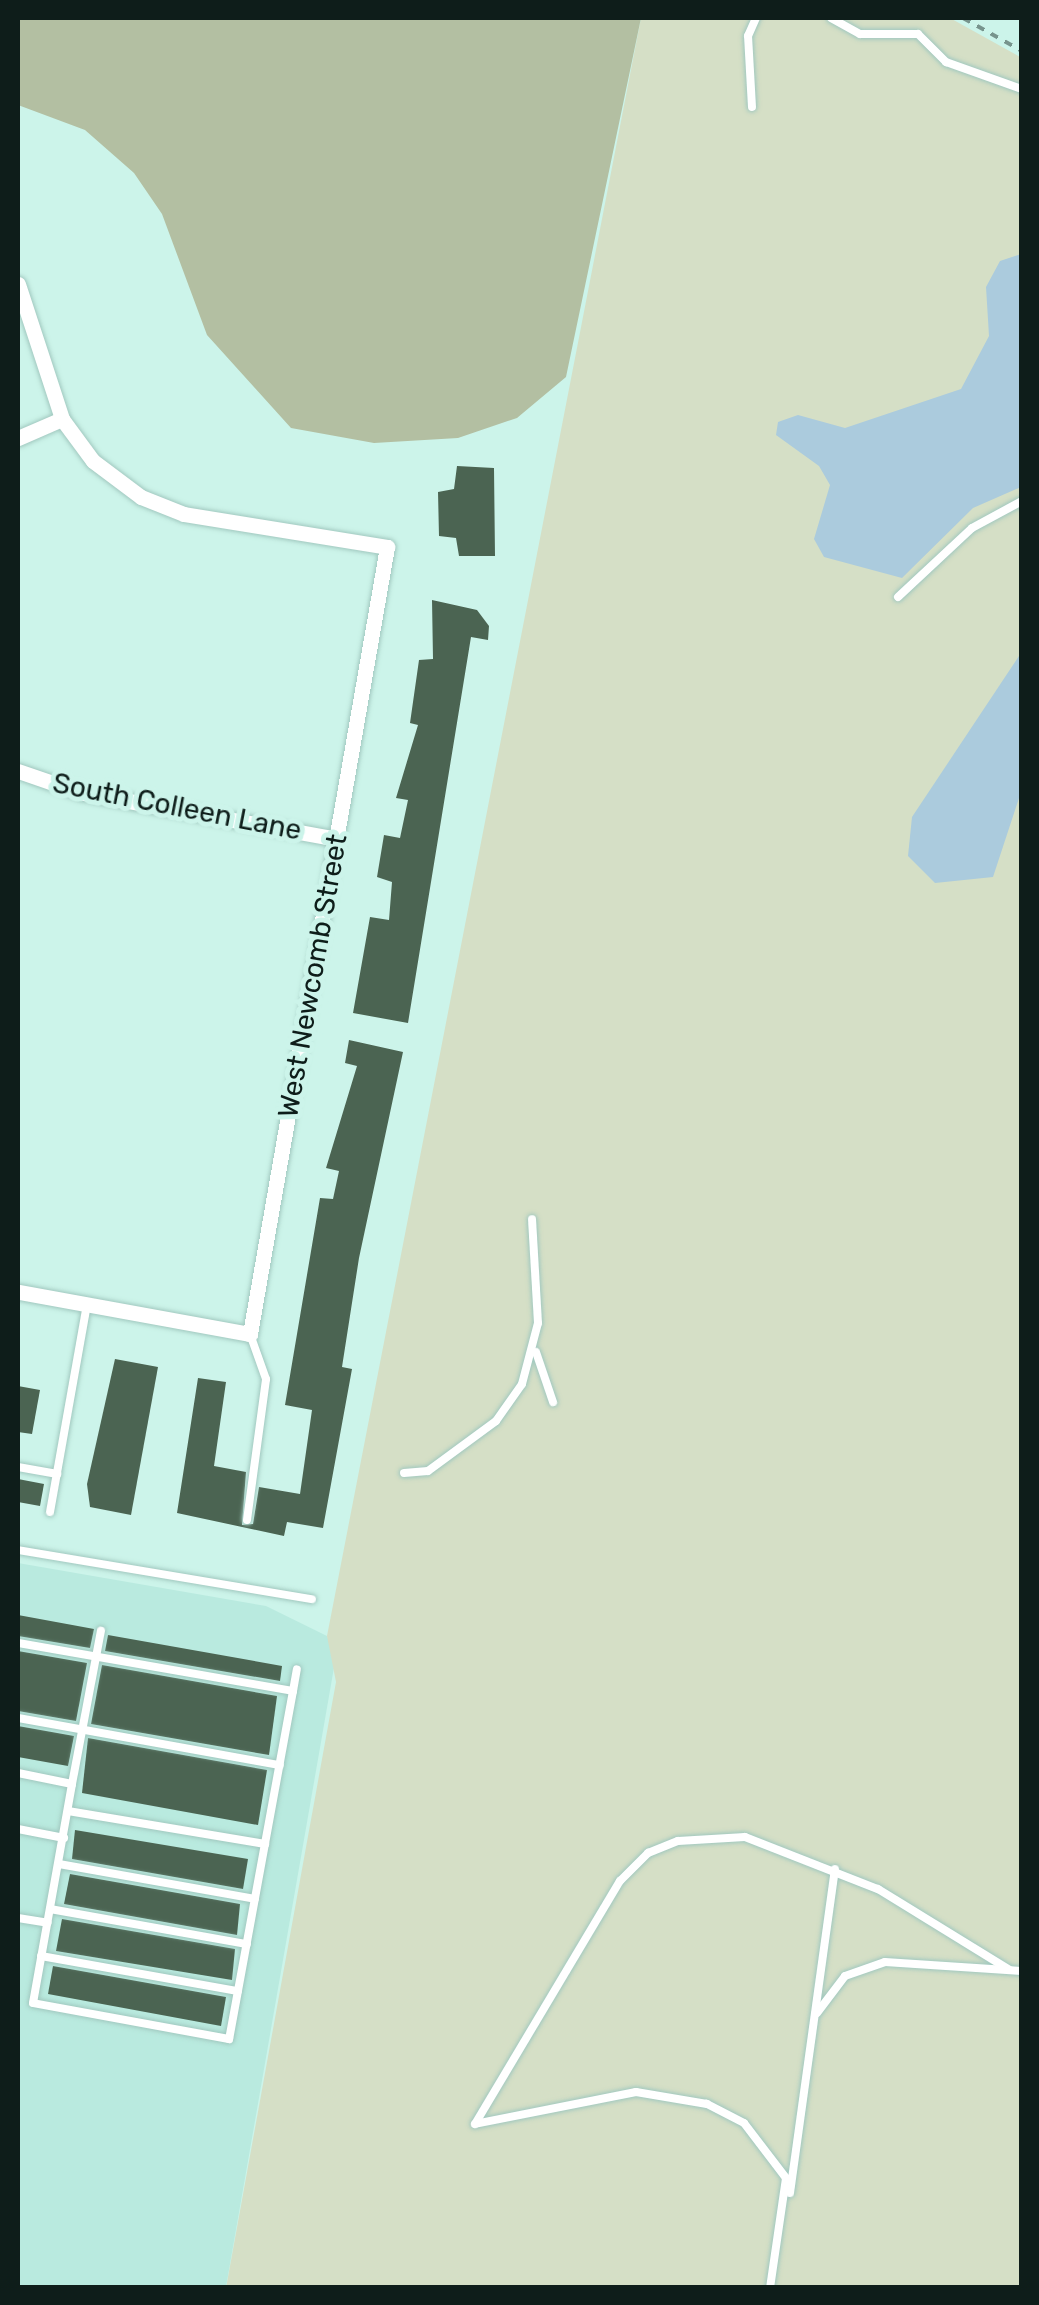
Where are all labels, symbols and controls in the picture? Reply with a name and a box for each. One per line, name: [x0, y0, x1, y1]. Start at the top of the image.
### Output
street label: South Colleen Lane: [50, 766, 304, 848]
street label: West Newcomb Street: [272, 832, 354, 1120]

